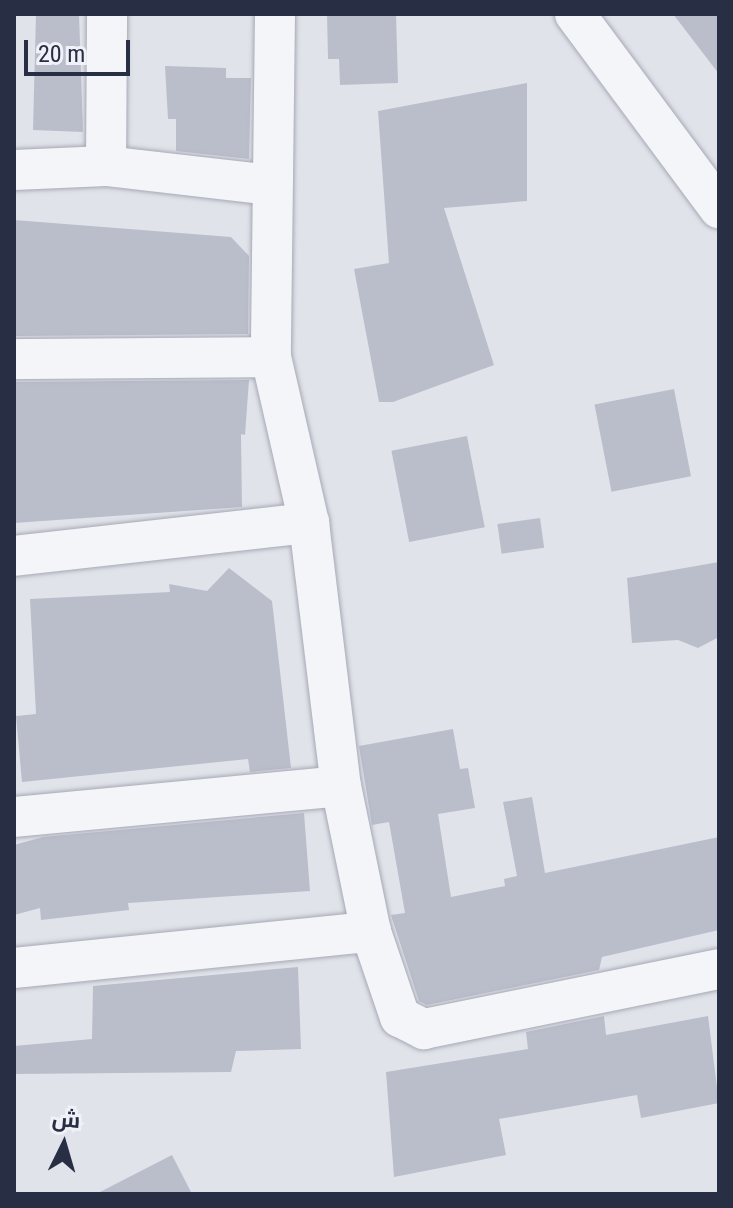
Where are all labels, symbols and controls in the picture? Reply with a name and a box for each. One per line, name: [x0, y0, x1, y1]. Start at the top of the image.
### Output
scale bar: [28, 24, 134, 74]
text: 20 m: [38, 40, 85, 68]
north arrow: [24, 1104, 104, 1184]
text: ش: [51, 1106, 81, 1133]

